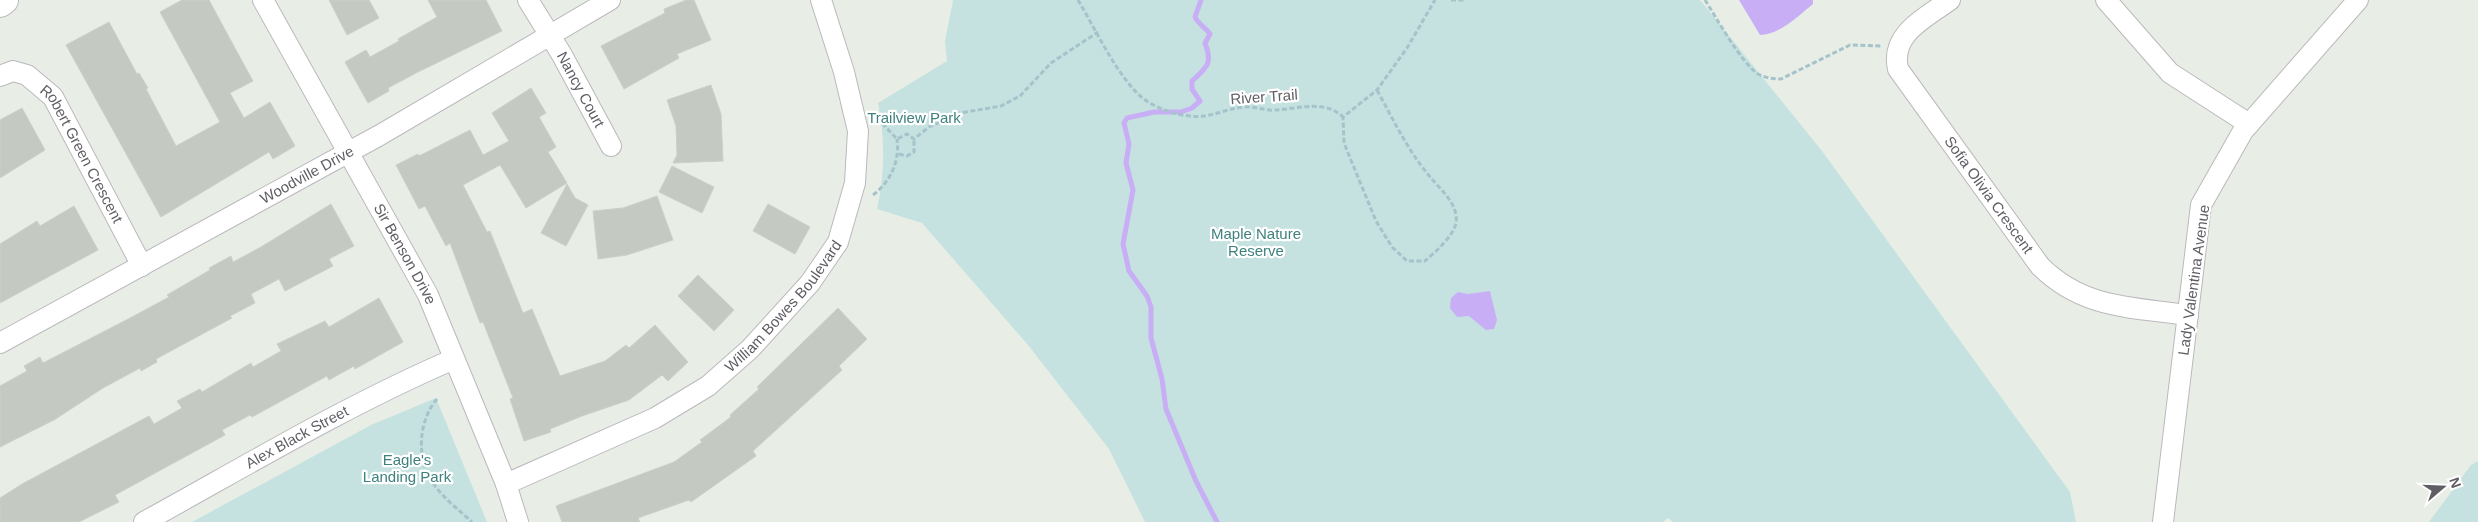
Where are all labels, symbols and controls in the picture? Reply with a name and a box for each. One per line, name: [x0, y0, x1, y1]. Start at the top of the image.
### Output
street label: Nancy Court: [554, 49, 609, 131]
street label: Robert Green Crescent: [37, 81, 127, 226]
street label: River Trail: [1230, 86, 1298, 107]
park label: Trailview Park: [867, 109, 961, 126]
street label: Sofia Olivia Crescent: [1941, 133, 2037, 257]
street label: Woodville Drive: [257, 142, 356, 207]
street label: Sir Benson Drive: [371, 200, 440, 307]
street label: Lady Valentina Avenue: [2175, 203, 2213, 356]
park label: Maple Nature Reserve: [1211, 225, 1301, 259]
street label: William Bowes Boulevard: [721, 237, 845, 375]
street label: Alex Black Street: [242, 402, 352, 472]
park label: Eagle's Landing Park: [363, 451, 452, 485]
north arrow: [2418, 462, 2468, 512]
text: N: [2446, 475, 2465, 490]

